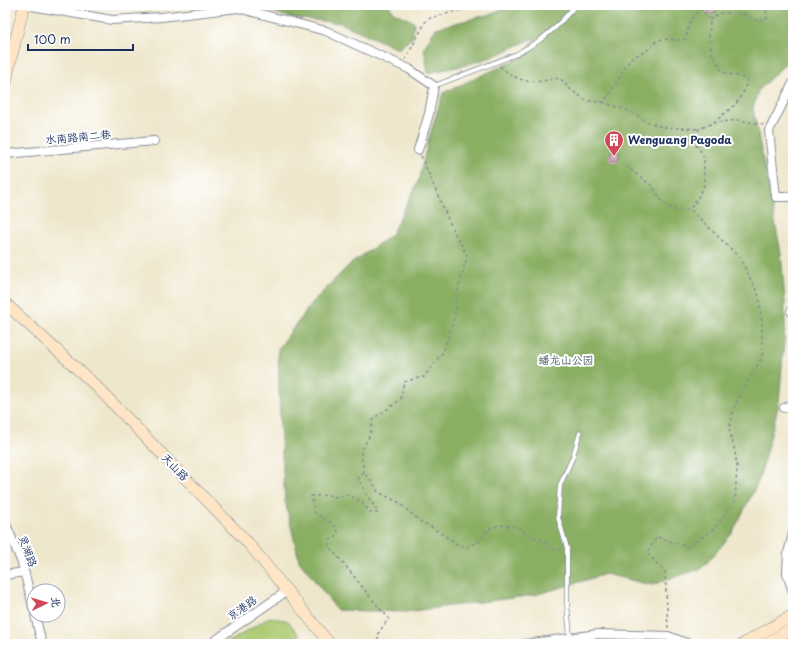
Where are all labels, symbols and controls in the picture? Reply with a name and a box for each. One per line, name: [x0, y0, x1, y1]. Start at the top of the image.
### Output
scale bar: [28, 26, 133, 52]
text: 100 m: [34, 30, 71, 48]
street label: 水南路南二巷: [44, 125, 112, 148]
building icon: Wenguang Pagoda: [603, 129, 625, 157]
place label: Wenguang Pagoda: [628, 131, 732, 148]
park label: 蟠龙山公园: [539, 351, 594, 368]
street label: 天山路: [158, 449, 193, 484]
street label: 灵湖路: [15, 532, 42, 569]
north arrow: [26, 583, 66, 623]
street label: 京港路: [223, 591, 260, 624]
text: 北: [48, 596, 65, 608]

